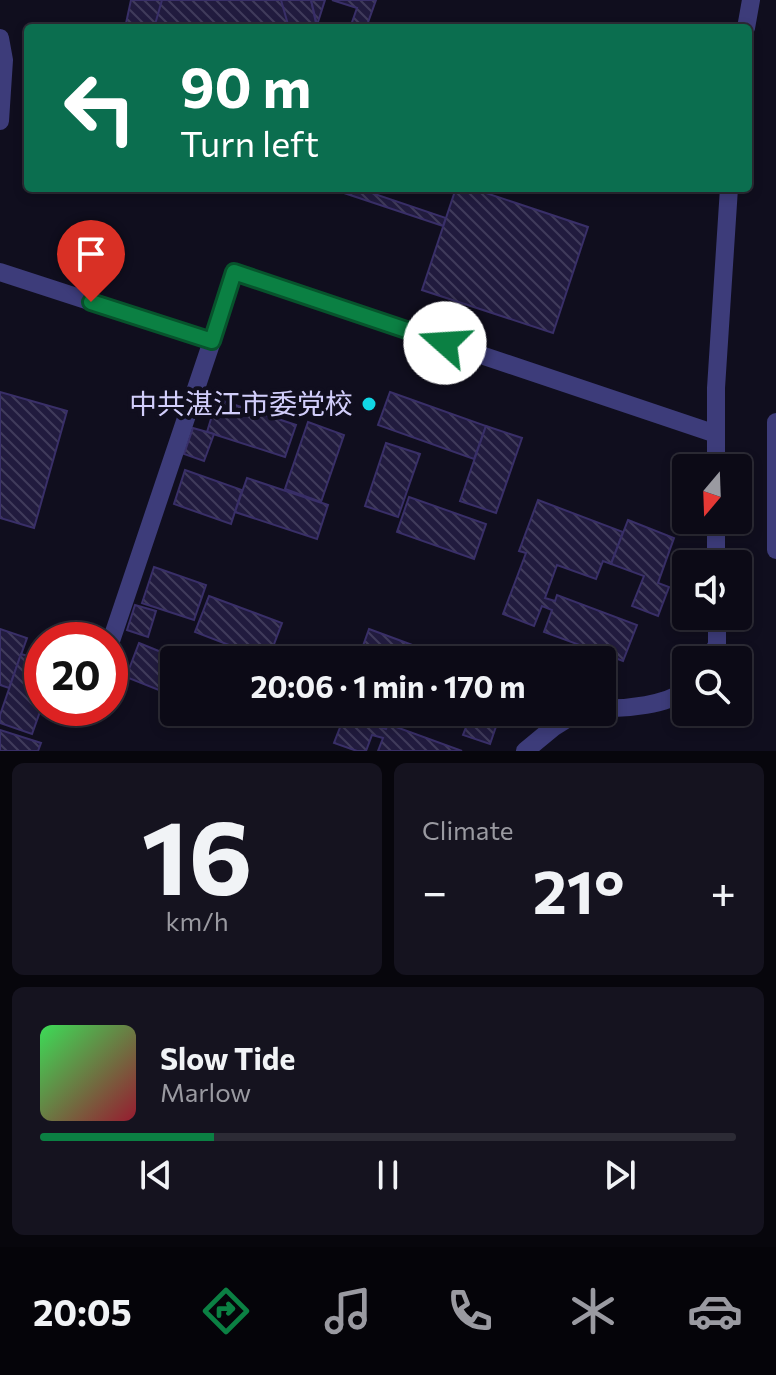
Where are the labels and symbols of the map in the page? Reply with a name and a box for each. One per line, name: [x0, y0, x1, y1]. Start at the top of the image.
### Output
pin: [57, 220, 125, 302]
position arrow: [403, 301, 487, 385]
place label: 中共湛江市委党校: [129, 386, 353, 420]
marker: 中共湛江市委党校: [360, 395, 378, 413]
north arrow: [672, 454, 752, 534]
speed limit sign: 20: [24, 622, 128, 726]

